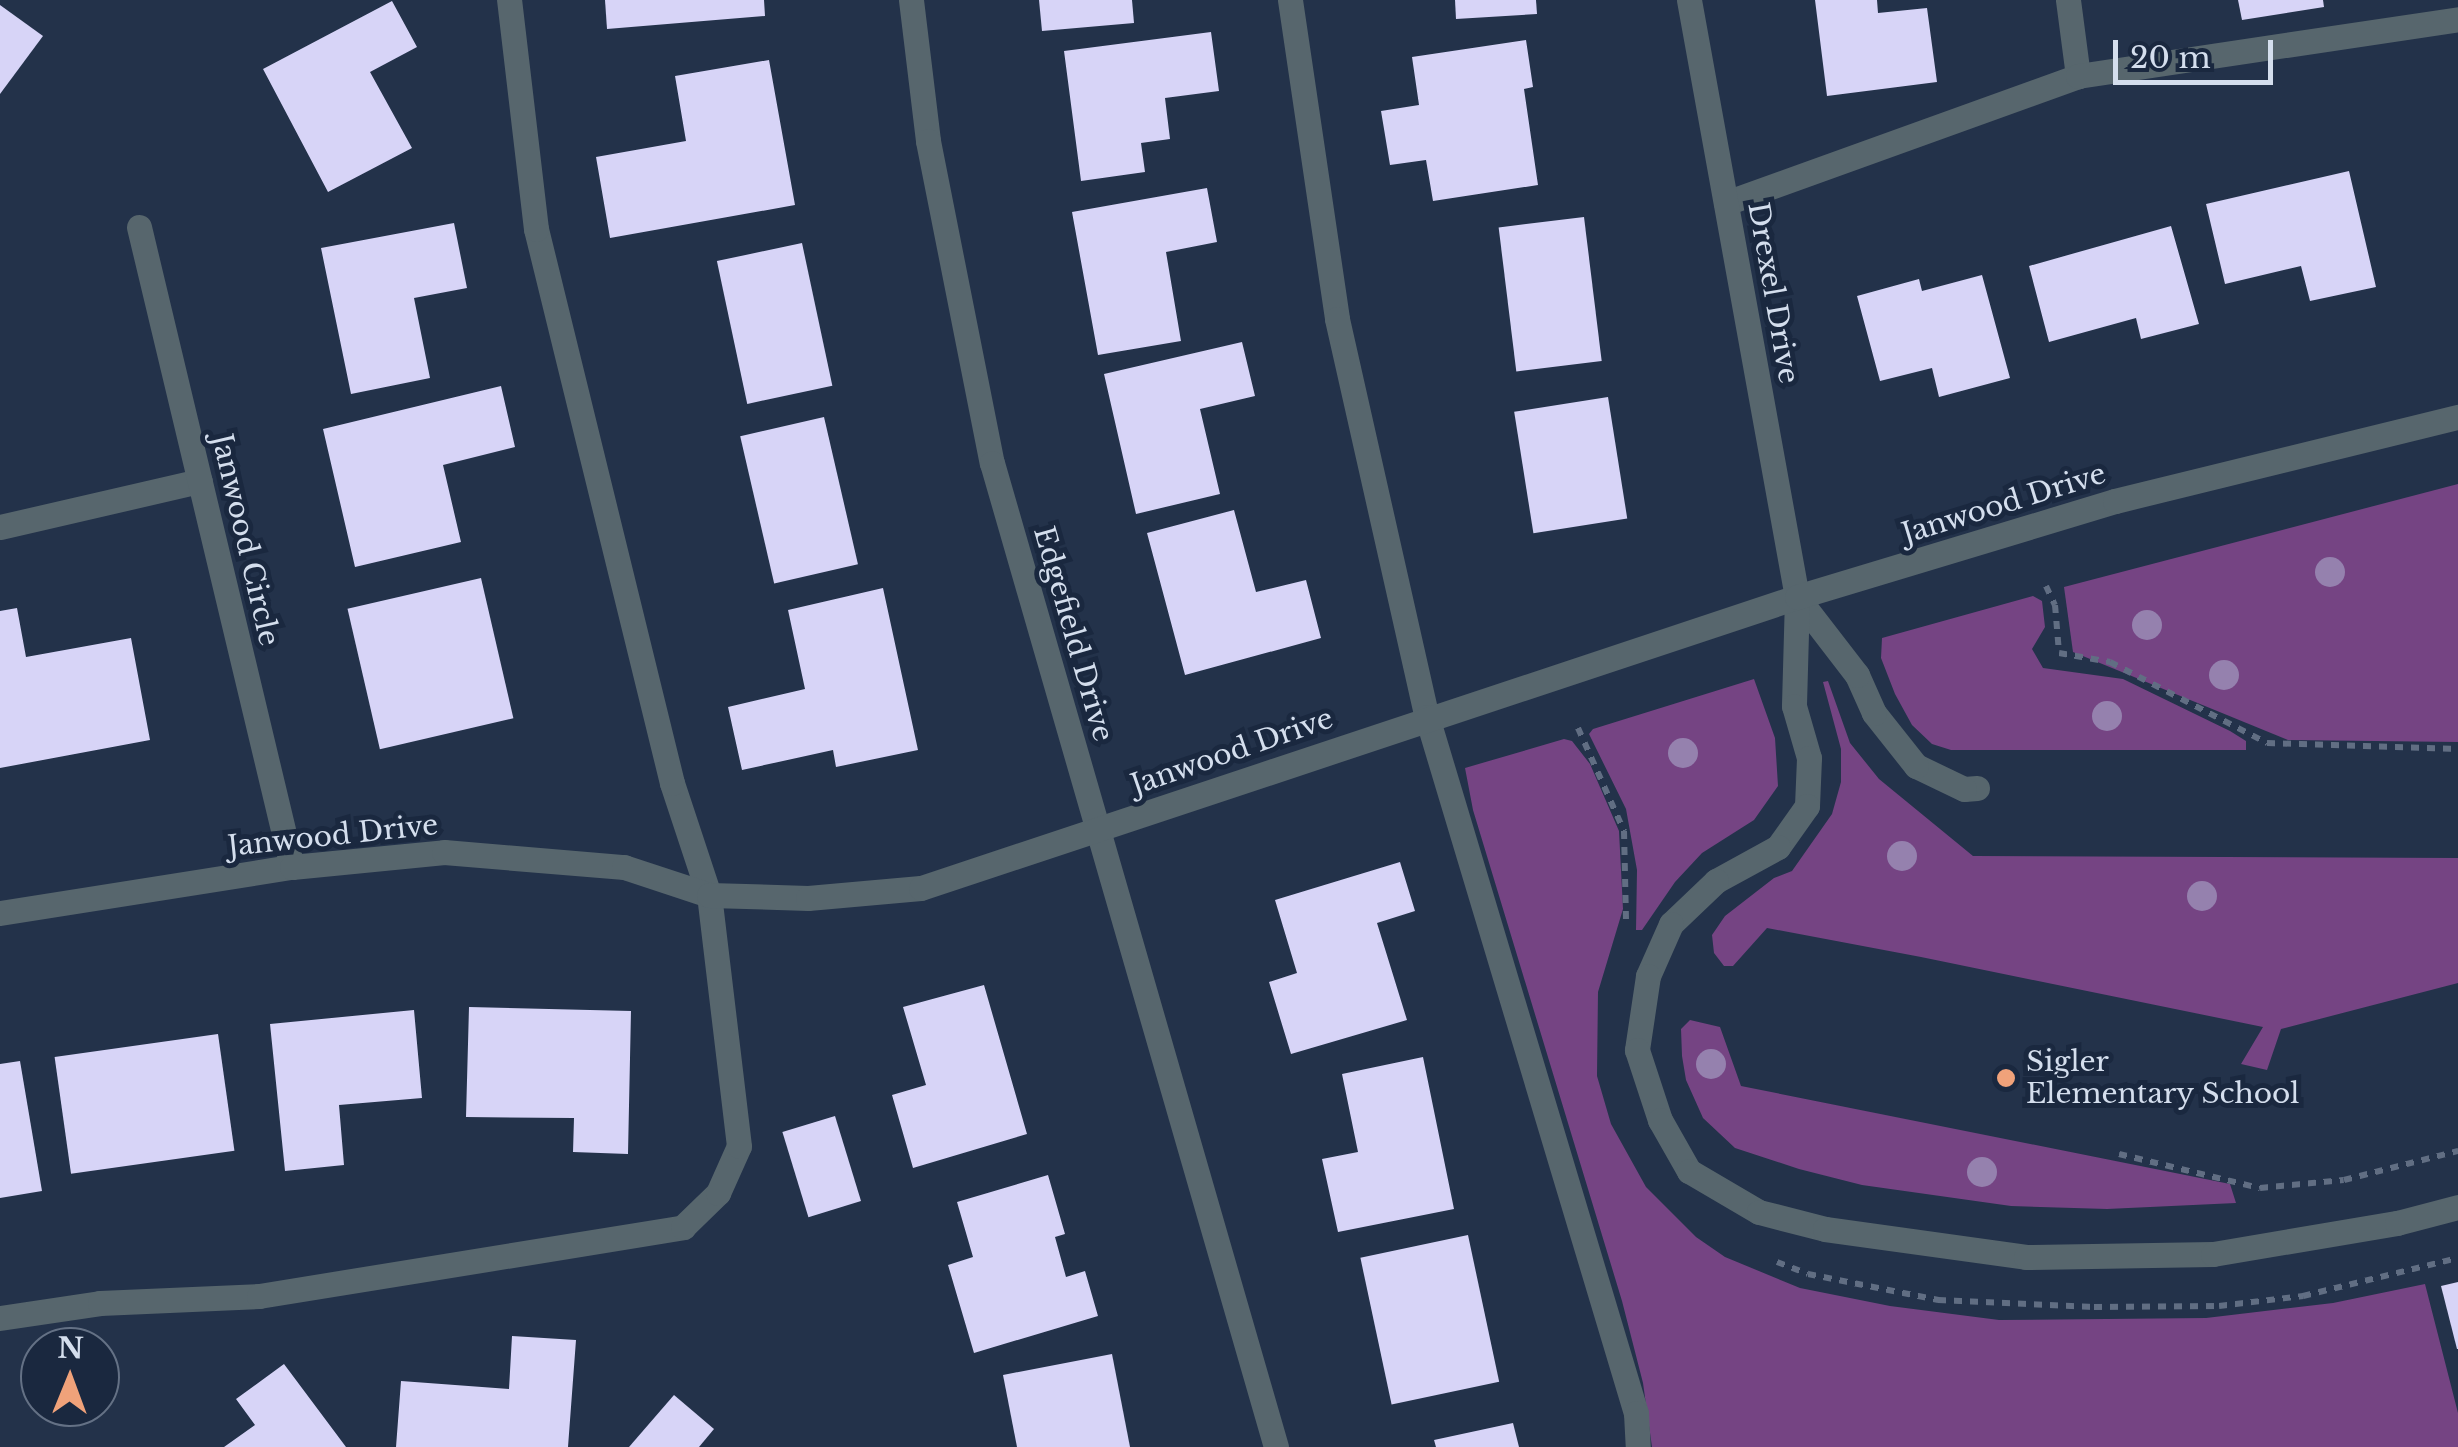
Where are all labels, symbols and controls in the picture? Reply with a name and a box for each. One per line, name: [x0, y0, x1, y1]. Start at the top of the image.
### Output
scale bar: [2118, 20, 2278, 82]
text: 20 m: [2130, 39, 2211, 76]
street label: Drexel Drive: [1741, 200, 1805, 386]
street label: Janwood Circle: [204, 431, 286, 649]
street label: Janwood Drive: [1898, 457, 2110, 551]
street label: Edgefield Drive: [1026, 523, 1120, 745]
street label: Janwood Drive: [1127, 702, 1337, 802]
street label: Janwood Drive: [226, 808, 440, 864]
place label: Sigler Elementary School: [2026, 1045, 2300, 1111]
marker: Sigler Elementary School: [1995, 1067, 2017, 1089]
north arrow: [20, 1327, 120, 1427]
text: N: [57, 1331, 84, 1366]

